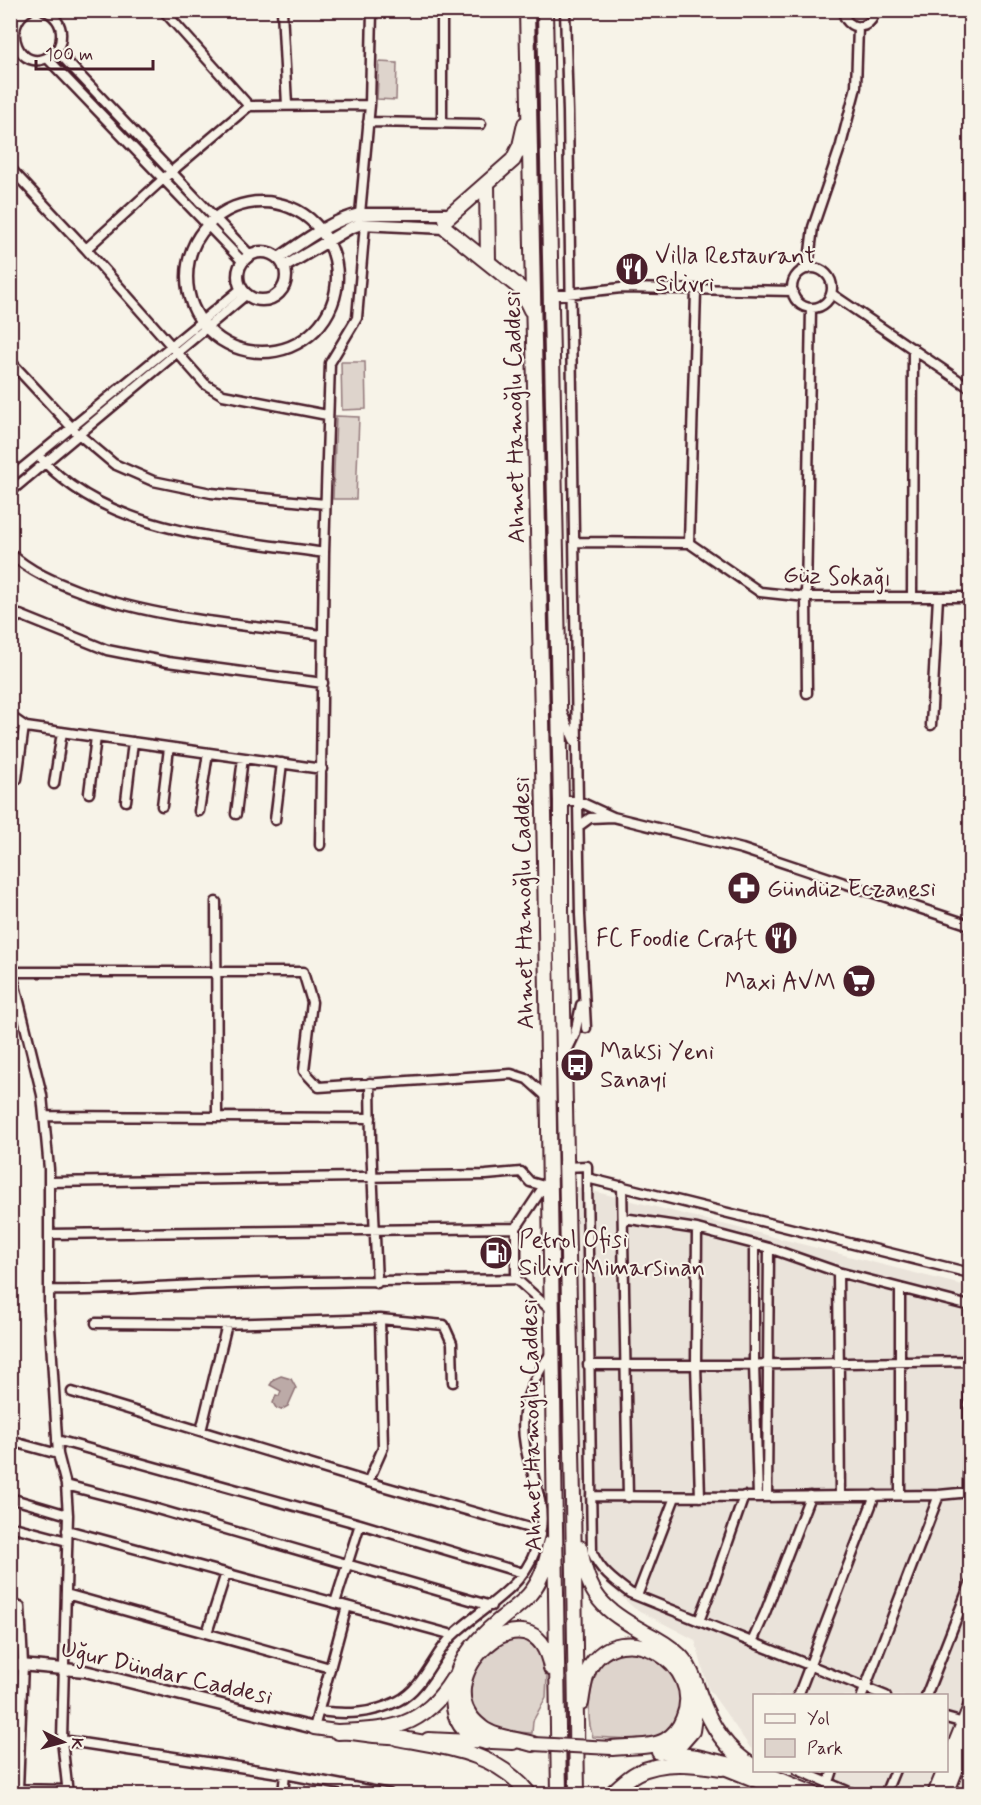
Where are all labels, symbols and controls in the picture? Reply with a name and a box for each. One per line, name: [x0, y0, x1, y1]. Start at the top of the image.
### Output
scale bar: [36, 33, 153, 71]
text: 100 m: [45, 43, 93, 67]
place label: Villa Restaurant Silivri: [655, 241, 816, 300]
restaurant icon: Villa Restaurant Silivri: [614, 251, 650, 287]
street label: Ahmet Hamoğlu Caddesi: [498, 290, 533, 544]
street label: Güz Sokağı: [782, 560, 892, 595]
street label: Ahmet Hamoğlu Caddesi: [507, 776, 542, 1030]
pharmacy icon: Gündüz Eczanesi: [726, 870, 762, 906]
place label: Gündüz Eczanesi: [767, 874, 936, 905]
restaurant icon: FC Foodie Craft: [763, 920, 799, 956]
place label: FC Foodie Craft: [596, 924, 758, 955]
supermarket icon: Maxi AVM: [841, 963, 877, 999]
place label: Maxi AVM: [725, 967, 836, 998]
place label: Maksi Yeni Sanayi: [600, 1037, 714, 1096]
bus stop icon: Maksi Yeni Sanayi: [559, 1047, 595, 1083]
place label: Petrol Ofisi Silivri Mimarsinan: [519, 1225, 705, 1284]
fuel station icon: Petrol Ofisi Silivri Mimarsinan: [478, 1235, 514, 1271]
street label: Ahmet Hamoğlu Caddesi: [515, 1298, 550, 1552]
street label: Uğur Dündar Caddesi: [58, 1634, 276, 1713]
legend: [753, 1694, 948, 1772]
text: Yol: [807, 1707, 830, 1731]
north arrow: [33, 1712, 93, 1772]
text: K: [65, 1737, 87, 1751]
text: Park: [807, 1737, 843, 1761]

